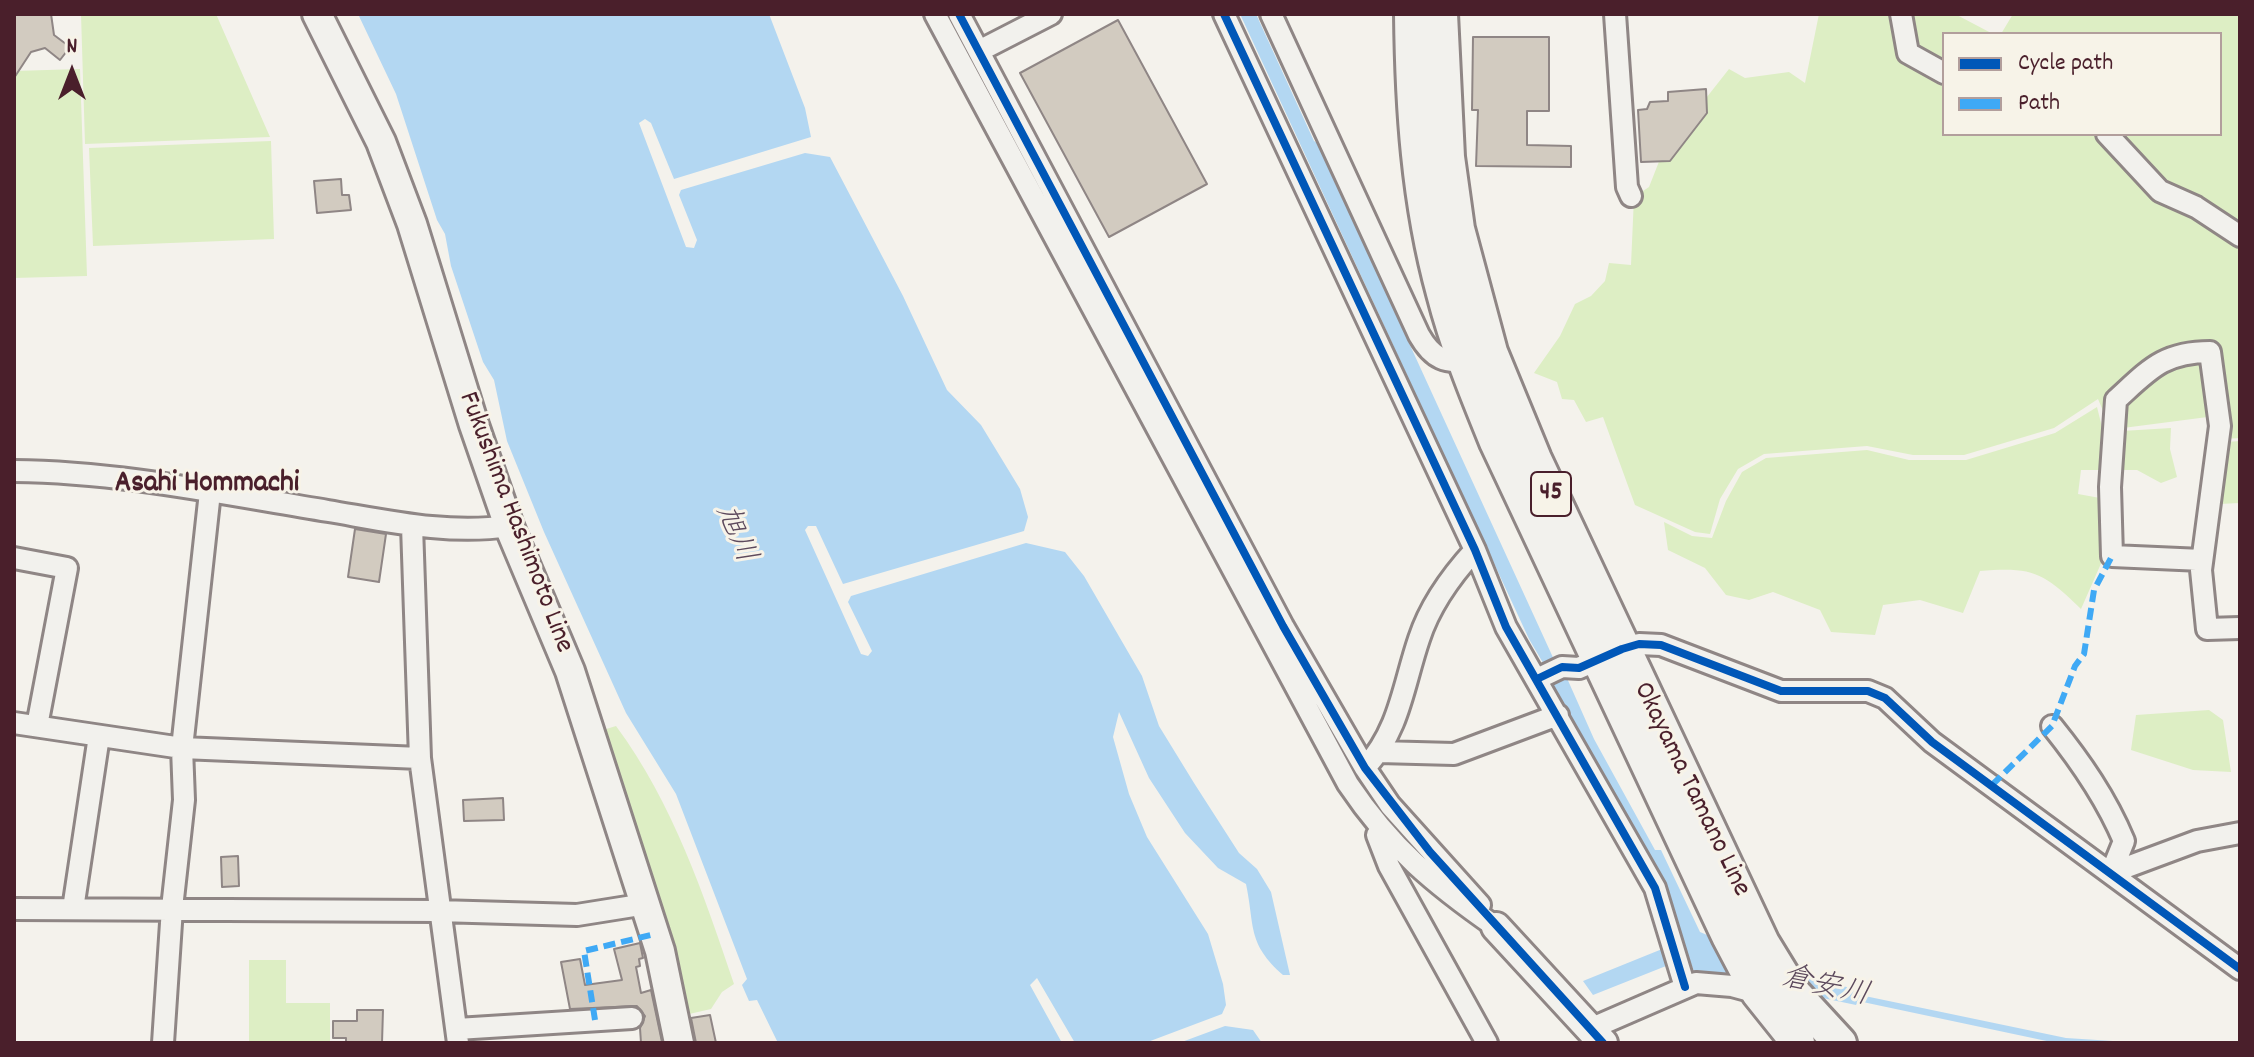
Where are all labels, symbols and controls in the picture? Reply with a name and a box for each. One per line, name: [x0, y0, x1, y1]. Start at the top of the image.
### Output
north arrow: [32, 32, 112, 112]
text: N: [67, 32, 77, 63]
legend: [1942, 32, 2222, 136]
text: Cycle path: [2018, 47, 2113, 81]
text: Path: [2018, 87, 2060, 121]
street label: Fukushima Hashimoto Line: [449, 388, 579, 658]
district label: Asahi Hommachi: [115, 468, 299, 504]
road number: 45: [1531, 472, 1571, 516]
water label: 旭川: [705, 500, 761, 570]
street label: Okayama Tamano Line: [1624, 677, 1756, 903]
water label: 倉安川: [1777, 961, 1873, 1017]

